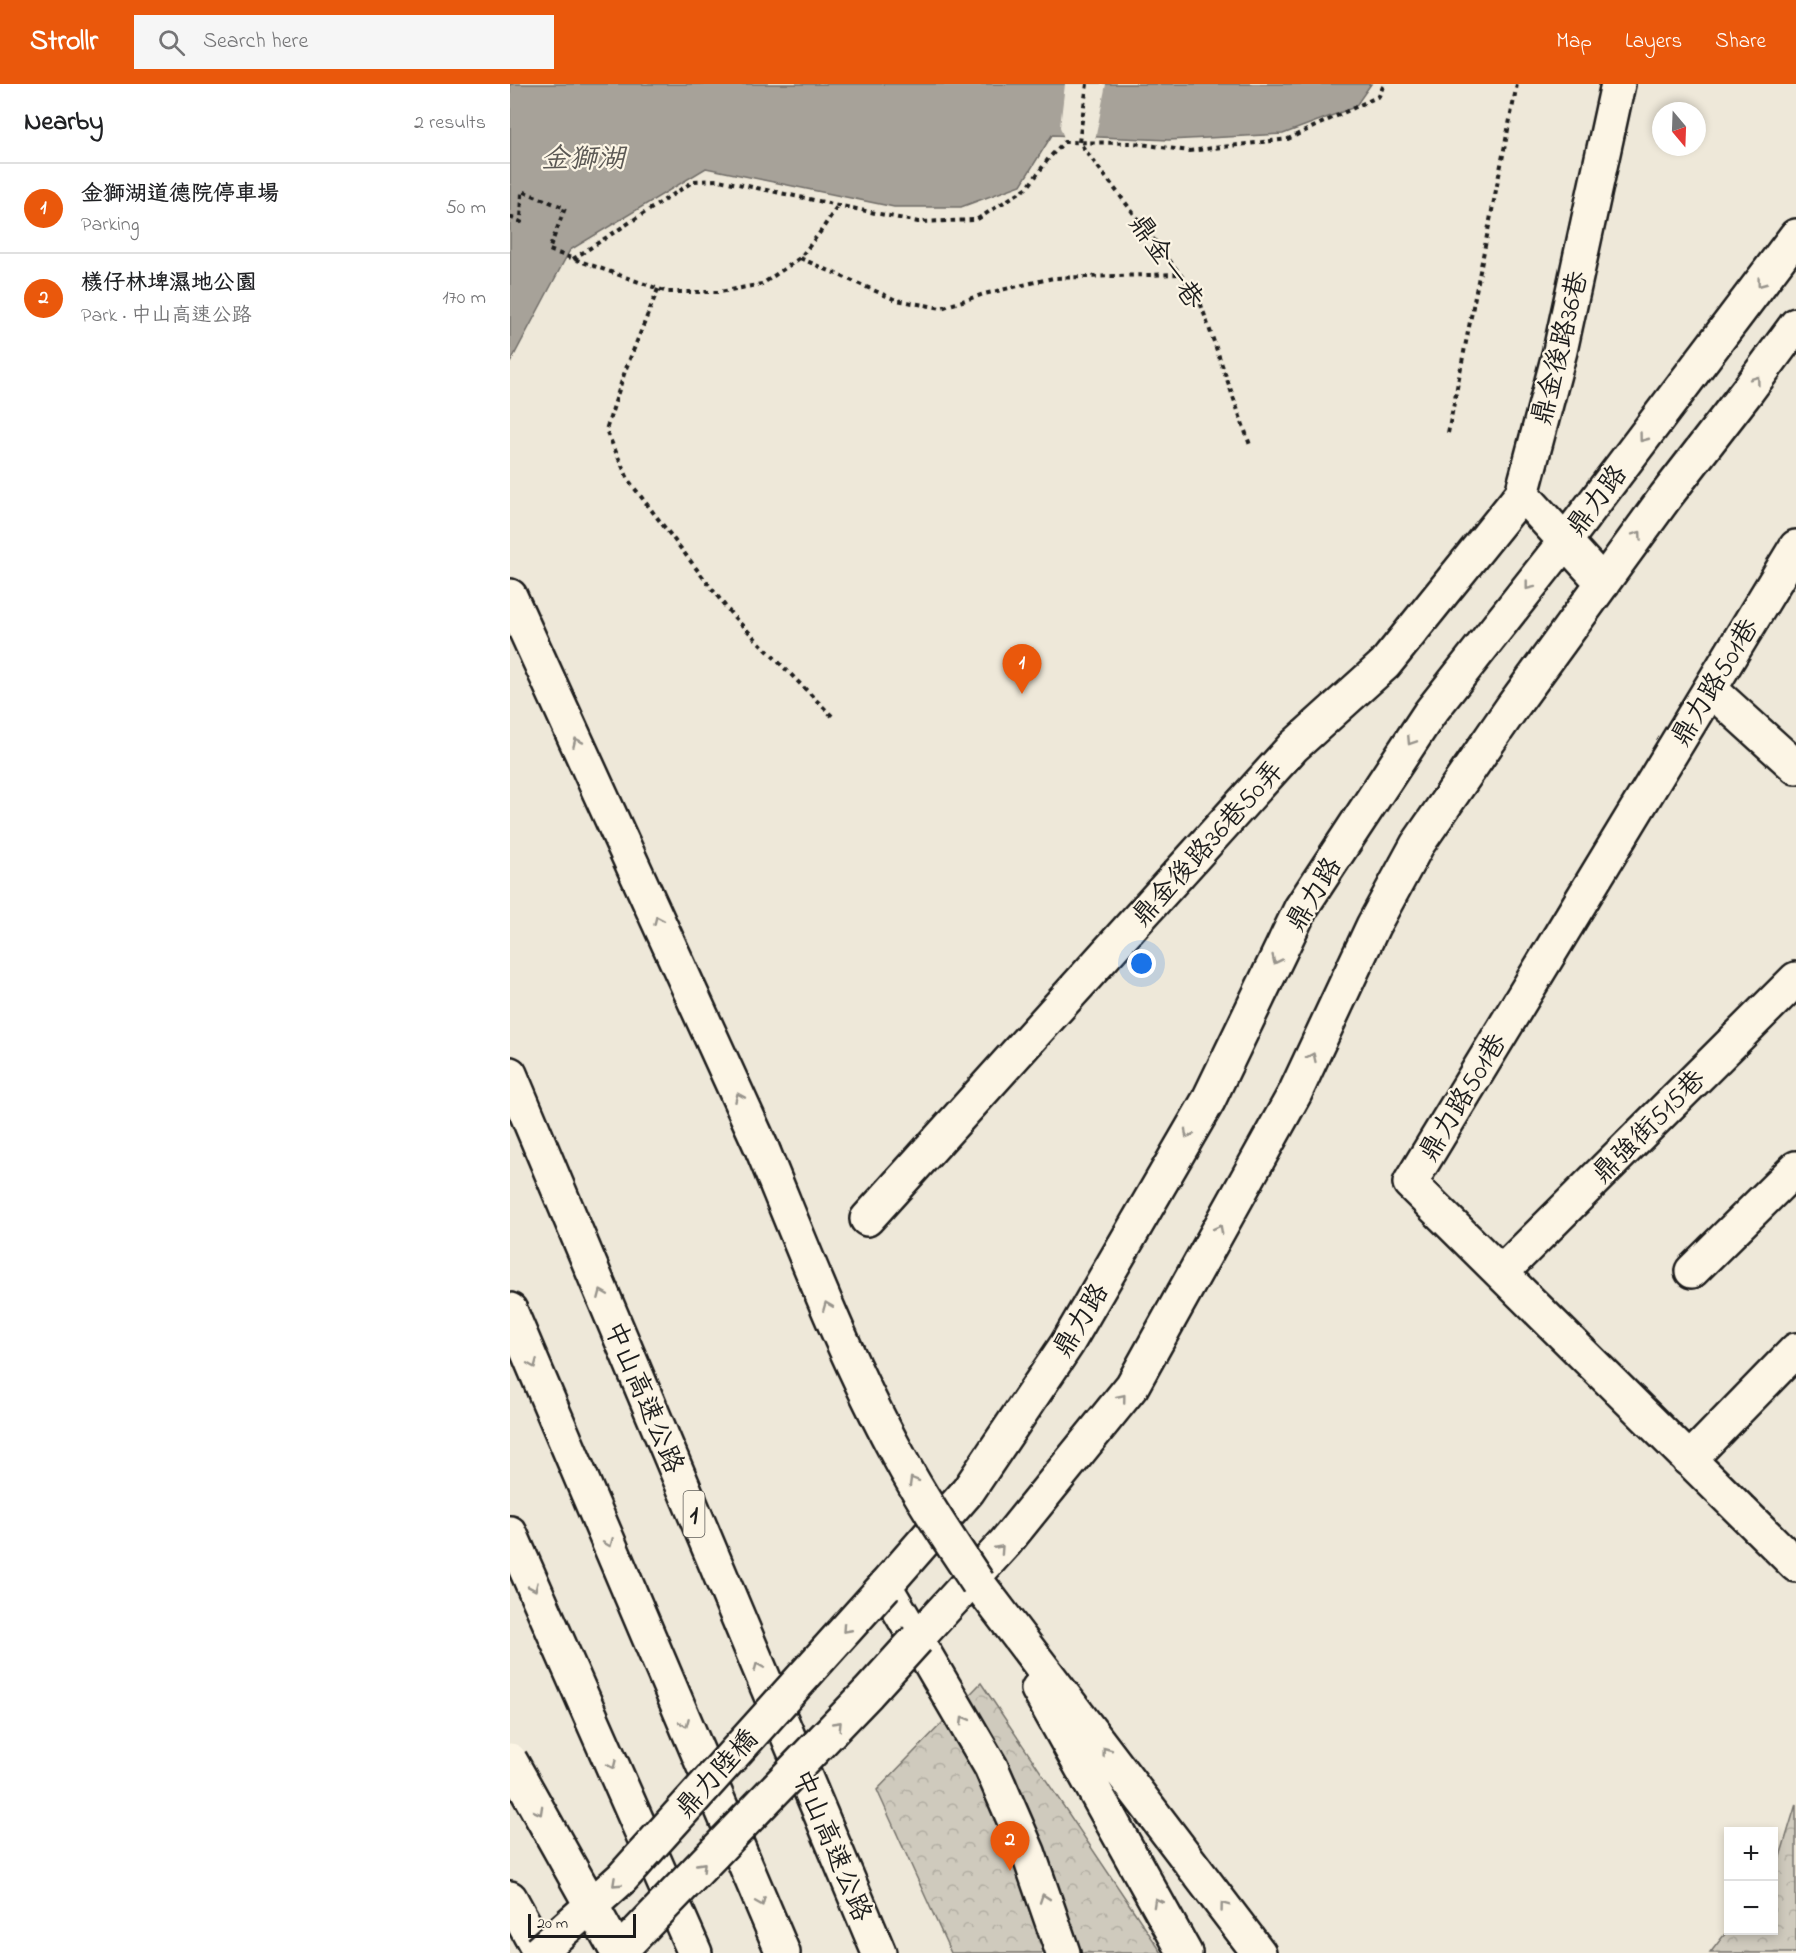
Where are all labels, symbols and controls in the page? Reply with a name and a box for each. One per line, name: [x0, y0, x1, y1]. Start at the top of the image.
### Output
search box: [134, 15, 554, 69]
text: Strollr: [30, 22, 98, 63]
icon: search: [155, 26, 188, 59]
text: Search here: [203, 26, 308, 58]
text: Map: [1556, 27, 1592, 57]
text: Layers: [1625, 27, 1682, 57]
text: Share: [1715, 27, 1766, 57]
north arrow: [1652, 102, 1706, 156]
text: Nearby: [24, 104, 103, 142]
text: 2 results: [414, 109, 486, 138]
water label: 金獅湖: [541, 140, 628, 181]
text: 金獅湖道德院停車場: [81, 179, 279, 211]
text: 1: [40, 194, 47, 223]
text: 50 m: [445, 194, 486, 223]
street label: 鼎金一巷: [1118, 207, 1212, 318]
text: Parking: [81, 211, 140, 240]
street label: 鼎金後路36巷: [1523, 267, 1599, 430]
text: 檨仔林埤濕地公園: [81, 268, 257, 300]
one-way arrow: [1757, 276, 1768, 287]
text: 2: [39, 284, 48, 313]
text: 170 m: [442, 284, 486, 313]
text: Park · 中山高速公路: [81, 302, 251, 331]
one-way arrow: [1749, 376, 1760, 387]
one-way arrow: [1640, 431, 1651, 442]
street label: 鼎力路: [1558, 457, 1638, 546]
one-way arrow: [1630, 531, 1641, 542]
one-way arrow: [1526, 579, 1537, 590]
street label: 鼎力路501巷: [1662, 612, 1770, 755]
pin: 1: [1002, 644, 1042, 694]
one-way arrow: [1407, 735, 1419, 745]
one-way arrow: [572, 738, 584, 749]
street label: 鼎金後路36巷50弄: [1123, 753, 1294, 937]
street label: 鼎力路: [1278, 851, 1353, 940]
one-way arrow: [653, 915, 665, 926]
your location: [1127, 949, 1156, 978]
one-way arrow: [1272, 953, 1283, 964]
street label: 鼎力路501巷: [1410, 1027, 1518, 1170]
one-way arrow: [1304, 1053, 1316, 1064]
street label: 鼎強街515巷: [1584, 1062, 1716, 1194]
one-way arrow: [734, 1093, 746, 1104]
one-way arrow: [1184, 1128, 1196, 1138]
one-way arrow: [1212, 1225, 1223, 1235]
street label: 鼎力路: [1045, 1277, 1120, 1366]
one-way arrow: [597, 1289, 609, 1300]
one-way arrow: [822, 1301, 834, 1312]
street label: 中山高速公路: [593, 1316, 692, 1480]
one-way arrow: [526, 1357, 538, 1368]
one-way arrow: [1115, 1394, 1126, 1405]
one-way arrow: [908, 1477, 920, 1487]
road number: 1: [684, 1491, 705, 1537]
one-way arrow: [602, 1537, 614, 1548]
one-way arrow: [992, 1546, 1003, 1557]
one-way arrow: [526, 1580, 538, 1591]
one-way arrow: [842, 1623, 853, 1633]
one-way arrow: [753, 1662, 765, 1673]
one-way arrow: [678, 1716, 690, 1727]
one-way arrow: [960, 1716, 971, 1726]
street label: 鼎力陸橋: [667, 1721, 768, 1828]
one-way arrow: [830, 1722, 841, 1733]
one-way arrow: [1102, 1747, 1113, 1758]
one-way arrow: [605, 1759, 617, 1770]
street label: 中山高速公路: [781, 1764, 880, 1928]
one-way arrow: [531, 1804, 543, 1815]
pin: 2: [990, 1822, 1030, 1871]
map controls: [1724, 1827, 1778, 1935]
button: +: [1724, 1827, 1778, 1881]
one-way arrow: [695, 1862, 706, 1872]
one-way arrow: [612, 1876, 623, 1887]
button: −: [1724, 1881, 1778, 1935]
one-way arrow: [1039, 1893, 1052, 1904]
one-way arrow: [754, 1896, 766, 1907]
one-way arrow: [1152, 1898, 1164, 1908]
one-way arrow: [1220, 1902, 1231, 1913]
scale bar: [528, 1911, 636, 1938]
text: 20 m: [537, 1912, 568, 1936]

